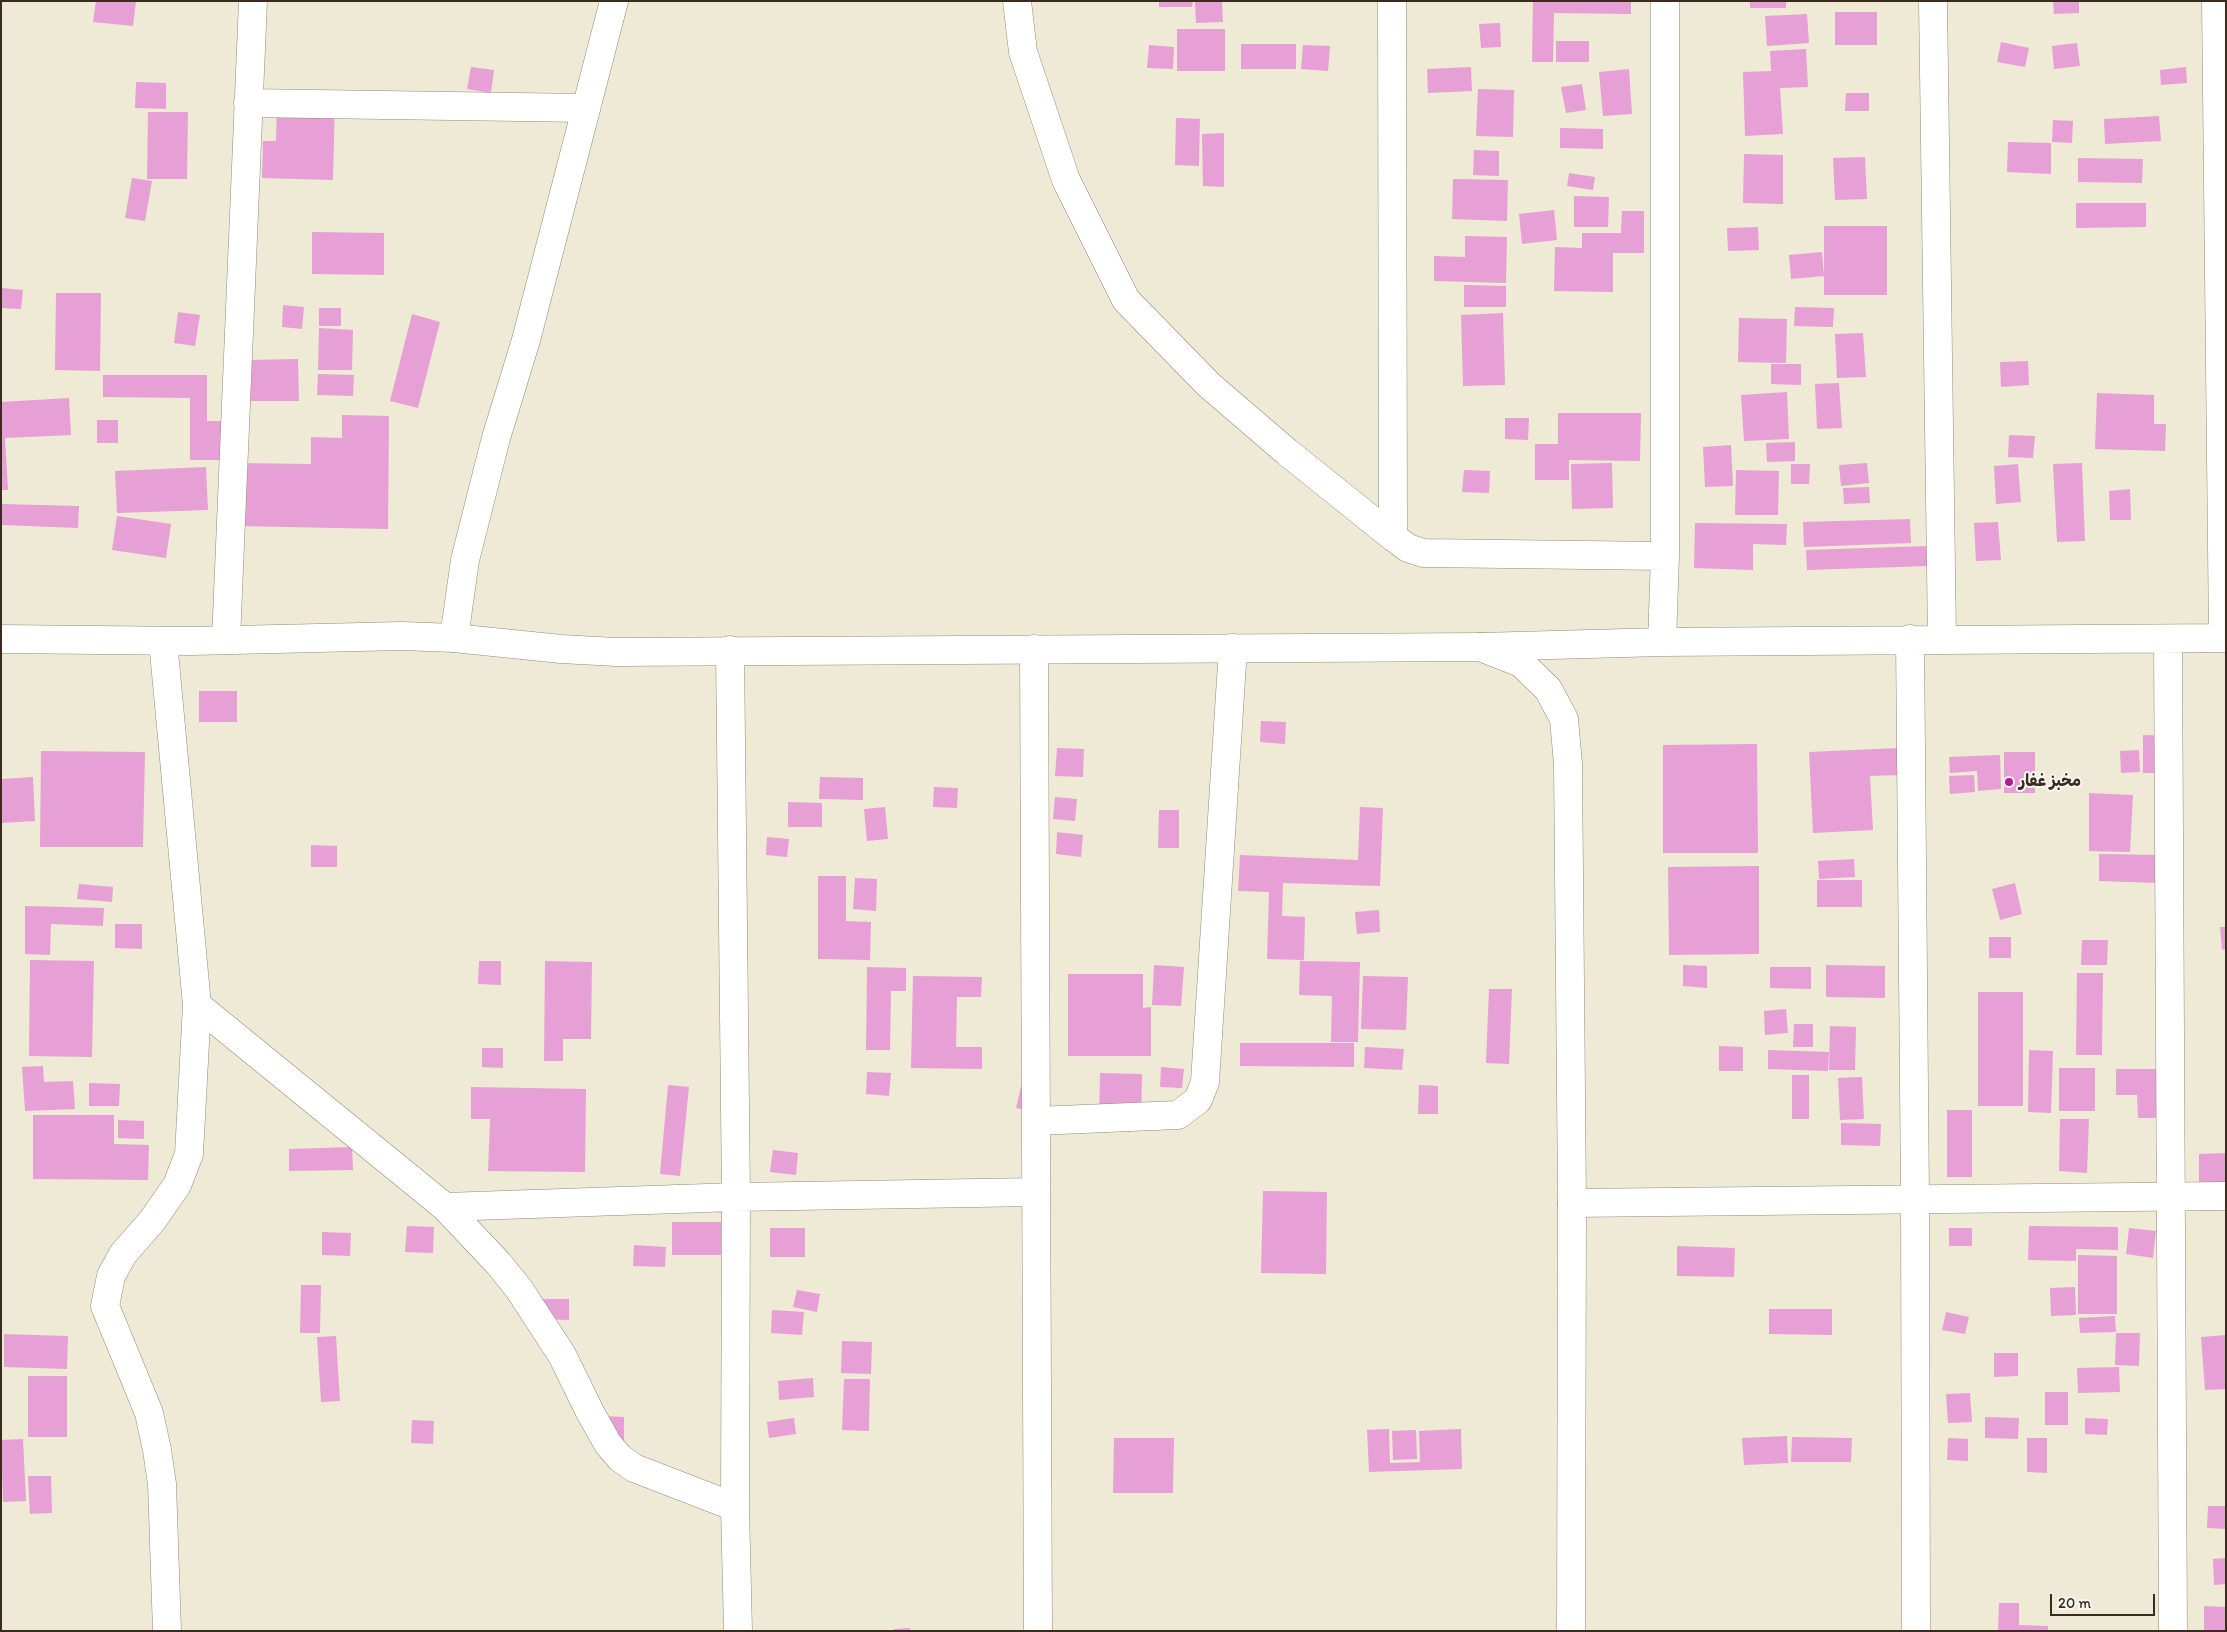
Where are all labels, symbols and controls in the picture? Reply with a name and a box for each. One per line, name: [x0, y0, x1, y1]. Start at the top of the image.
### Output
place label: مخبز غفار: [2019, 772, 2081, 792]
marker: مخبز غفار: [2003, 776, 2015, 788]
scale bar: [2052, 1584, 2157, 1616]
text: 20 m: [2058, 1594, 2091, 1612]

